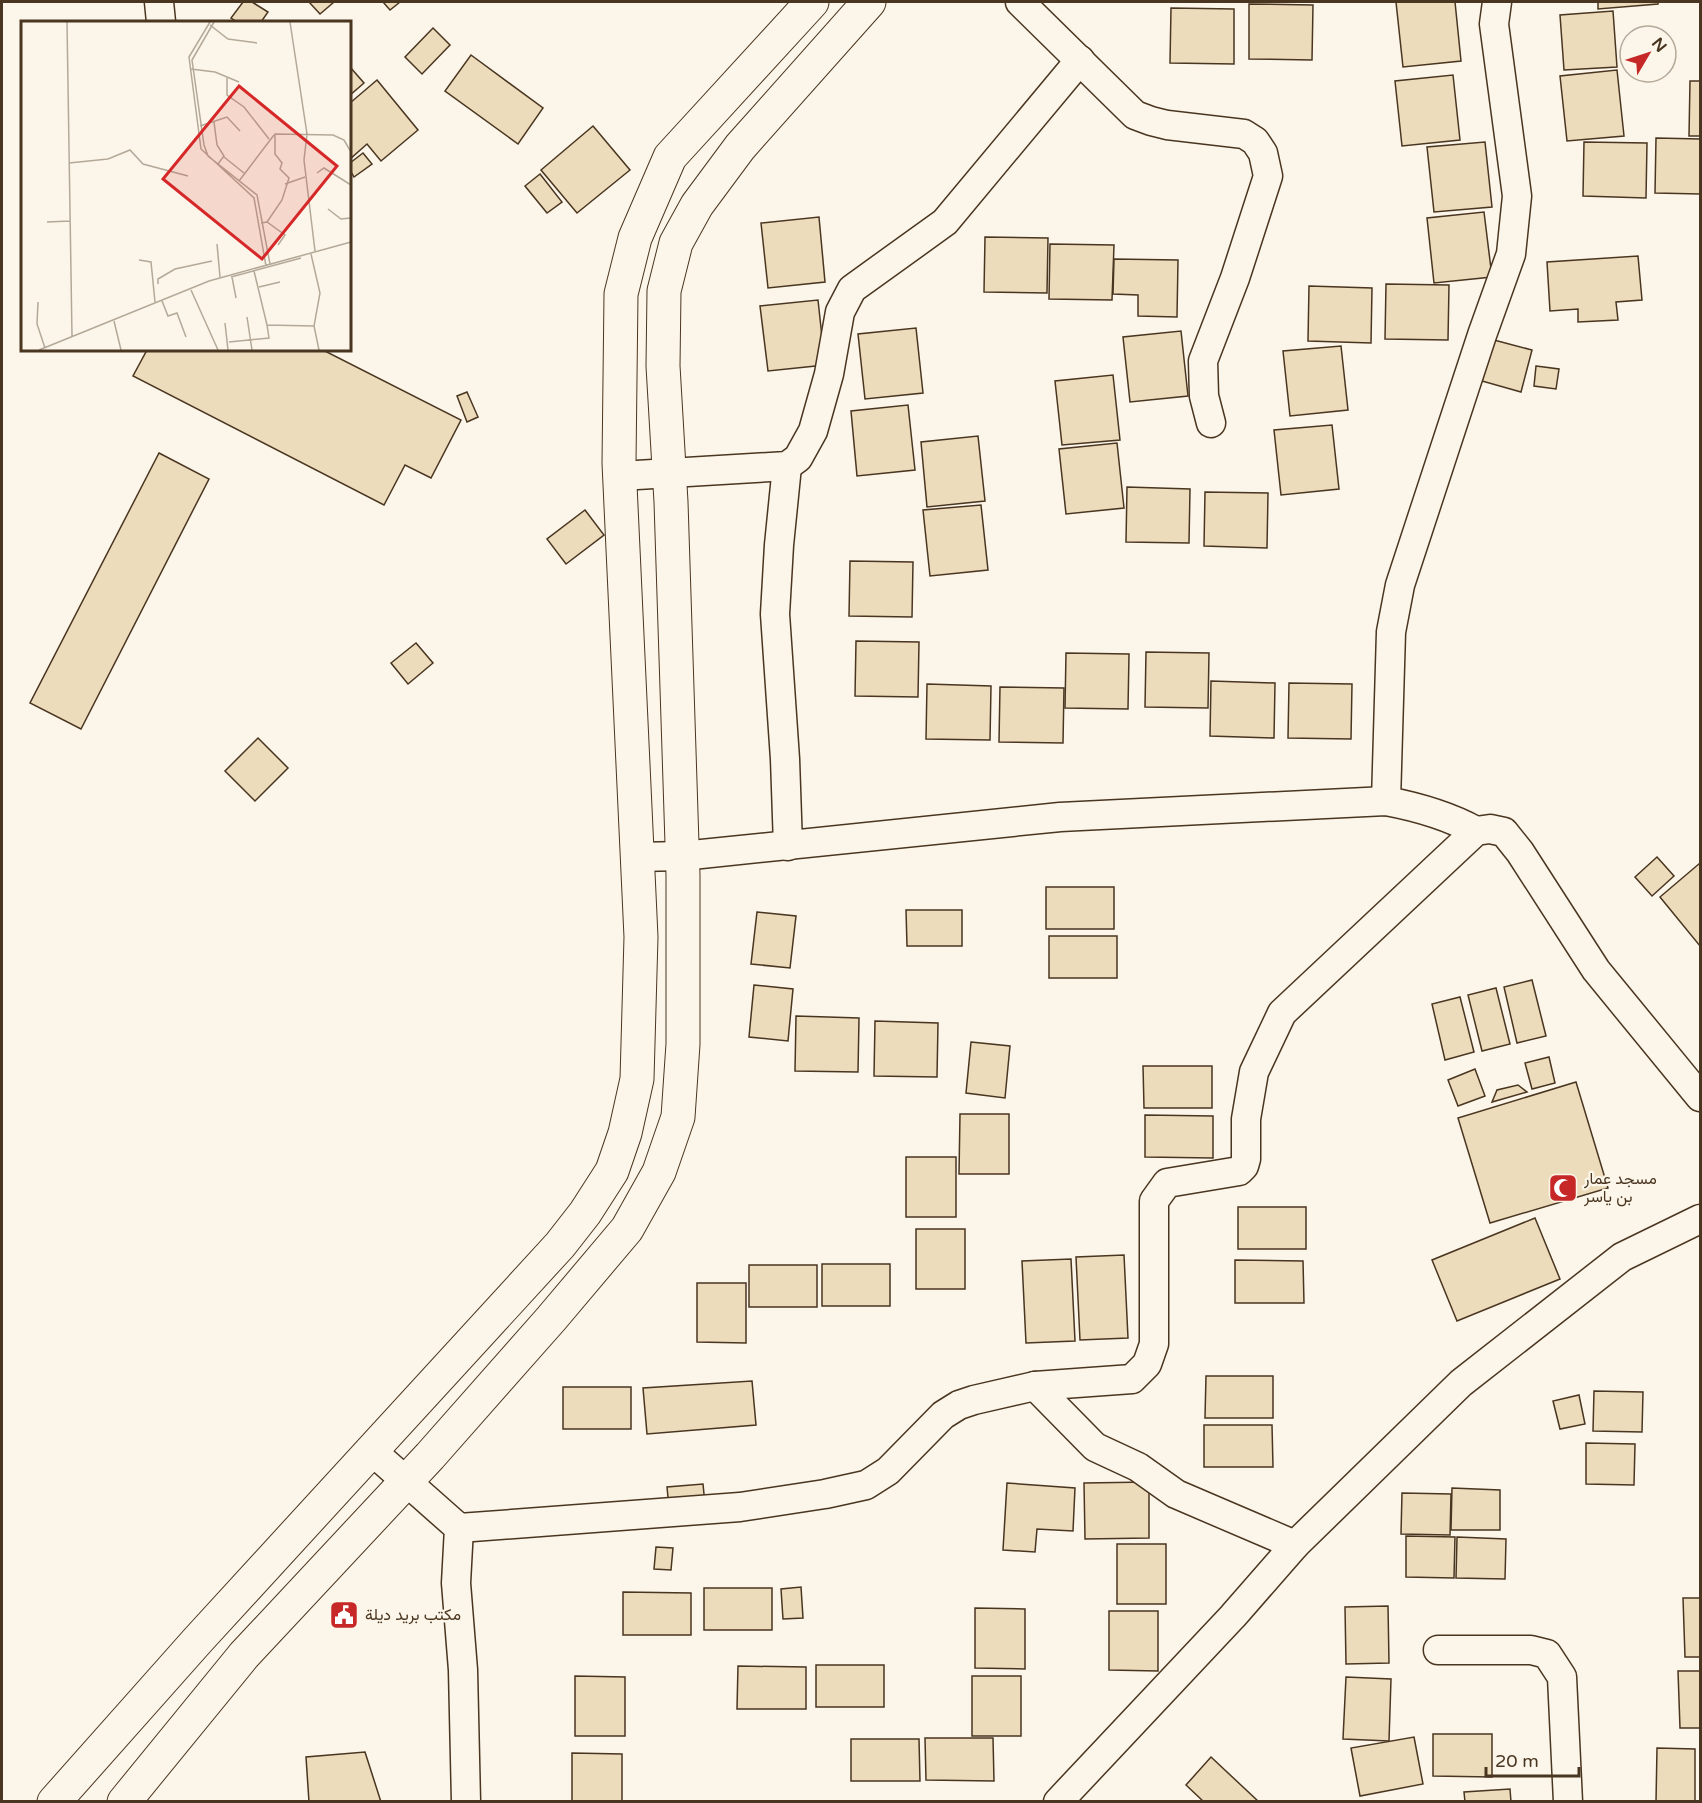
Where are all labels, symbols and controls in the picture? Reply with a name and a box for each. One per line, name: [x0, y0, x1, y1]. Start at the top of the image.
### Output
inset map: [21, 21, 351, 351]
north arrow: [1618, 24, 1678, 84]
text: N: [1647, 34, 1671, 56]
place label: مسجد عمار بن ياسر: [1583, 1169, 1657, 1207]
mosque icon: مسجد عمار بن ياسر: [1547, 1172, 1579, 1204]
public building icon: مكتب بريد ديلة: [328, 1599, 360, 1631]
place label: مكتب بريد ديلة: [365, 1605, 461, 1625]
scale bar: [1486, 1740, 1579, 1778]
text: 20 m: [1495, 1750, 1539, 1772]

